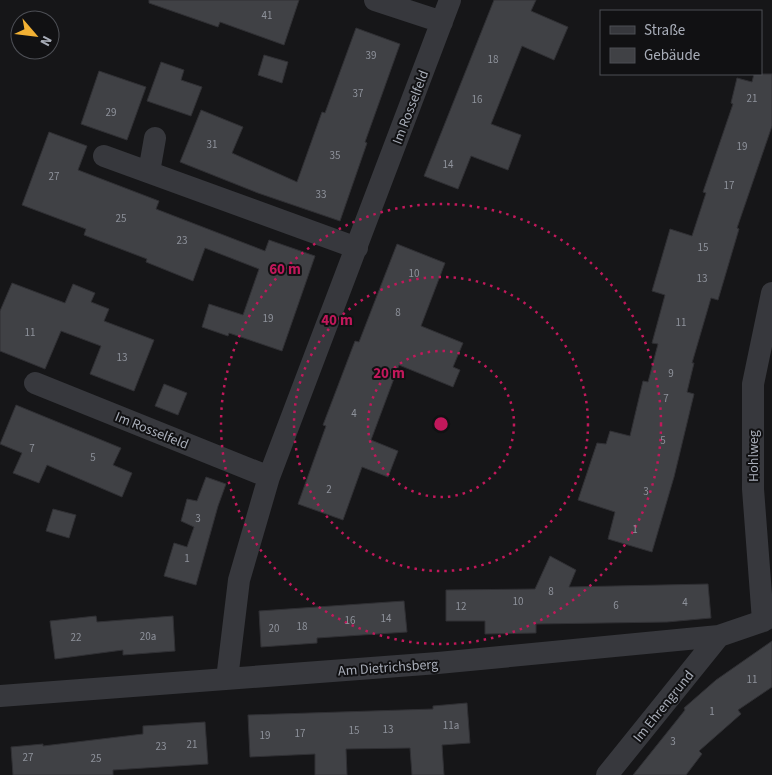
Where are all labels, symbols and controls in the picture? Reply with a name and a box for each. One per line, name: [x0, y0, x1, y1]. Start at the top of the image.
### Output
house number: 41: [262, 8, 272, 23]
north arrow: [10, 10, 60, 60]
legend: [600, 10, 762, 75]
text: Straße: [644, 20, 685, 41]
text: N: [35, 32, 57, 49]
text: Gebäude: [644, 45, 700, 66]
house number: 39: [366, 48, 376, 63]
house number: 18: [488, 52, 499, 67]
street label: Im Rosselfeld: [388, 67, 434, 147]
house number: 37: [353, 86, 363, 101]
house number: 21: [747, 91, 757, 106]
house number: 16: [472, 92, 483, 107]
house number: 29: [106, 105, 116, 120]
house number: 31: [207, 137, 217, 152]
house number: 19: [737, 139, 747, 154]
house number: 35: [330, 148, 340, 163]
house number: 14: [443, 157, 454, 172]
house number: 27: [49, 169, 59, 184]
house number: 17: [724, 178, 734, 193]
house number: 33: [316, 187, 326, 202]
house number: 25: [116, 211, 126, 226]
house number: 23: [177, 233, 187, 248]
house number: 15: [698, 240, 708, 255]
text: 60 m: [269, 259, 301, 280]
house number: 10: [409, 266, 419, 281]
house number: 13: [697, 271, 707, 286]
house number: 8: [395, 305, 401, 320]
text: 40 m: [321, 310, 353, 331]
house number: 19: [263, 311, 273, 326]
house number: 11: [676, 315, 686, 330]
house number: 11: [25, 325, 35, 340]
house number: 13: [117, 350, 127, 365]
text: 20 m: [373, 363, 405, 384]
house number: 9: [668, 366, 674, 381]
house number: 7: [663, 391, 669, 406]
house number: 4: [351, 406, 357, 421]
street label: Im Rosselfeld: [112, 407, 192, 455]
centre of rings: [432, 415, 450, 433]
street label: Hohlweg: [744, 430, 764, 482]
house number: 5: [660, 433, 666, 448]
house number: 7: [29, 441, 35, 456]
house number: 5: [90, 450, 96, 465]
house number: 2: [326, 482, 332, 497]
house number: 3: [643, 484, 649, 499]
house number: 3: [195, 511, 201, 526]
house number: 1: [632, 522, 638, 537]
house number: 1: [184, 551, 190, 566]
house number: 8: [548, 584, 554, 599]
house number: 10: [513, 594, 523, 609]
house number: 4: [682, 595, 688, 610]
house number: 6: [613, 598, 619, 613]
house number: 12: [456, 599, 466, 614]
house number: 14: [381, 611, 392, 626]
house number: 16: [345, 613, 356, 628]
house number: 18: [297, 619, 308, 634]
house number: 20: [269, 621, 279, 636]
house number: 20a: [140, 629, 156, 644]
house number: 22: [71, 630, 81, 645]
street label: Am Dietrichsberg: [337, 655, 439, 681]
street label: Im Ehrengrund: [629, 666, 699, 747]
house number: 11: [747, 672, 757, 687]
house number: 1: [709, 704, 715, 719]
house number: 11a: [443, 718, 459, 733]
house number: 13: [383, 722, 393, 737]
house number: 15: [349, 723, 359, 738]
house number: 17: [295, 726, 305, 741]
house number: 19: [260, 728, 270, 743]
house number: 3: [670, 734, 676, 749]
house number: 21: [187, 737, 197, 752]
house number: 23: [156, 739, 166, 754]
house number: 27: [23, 750, 33, 765]
house number: 25: [91, 751, 101, 766]

